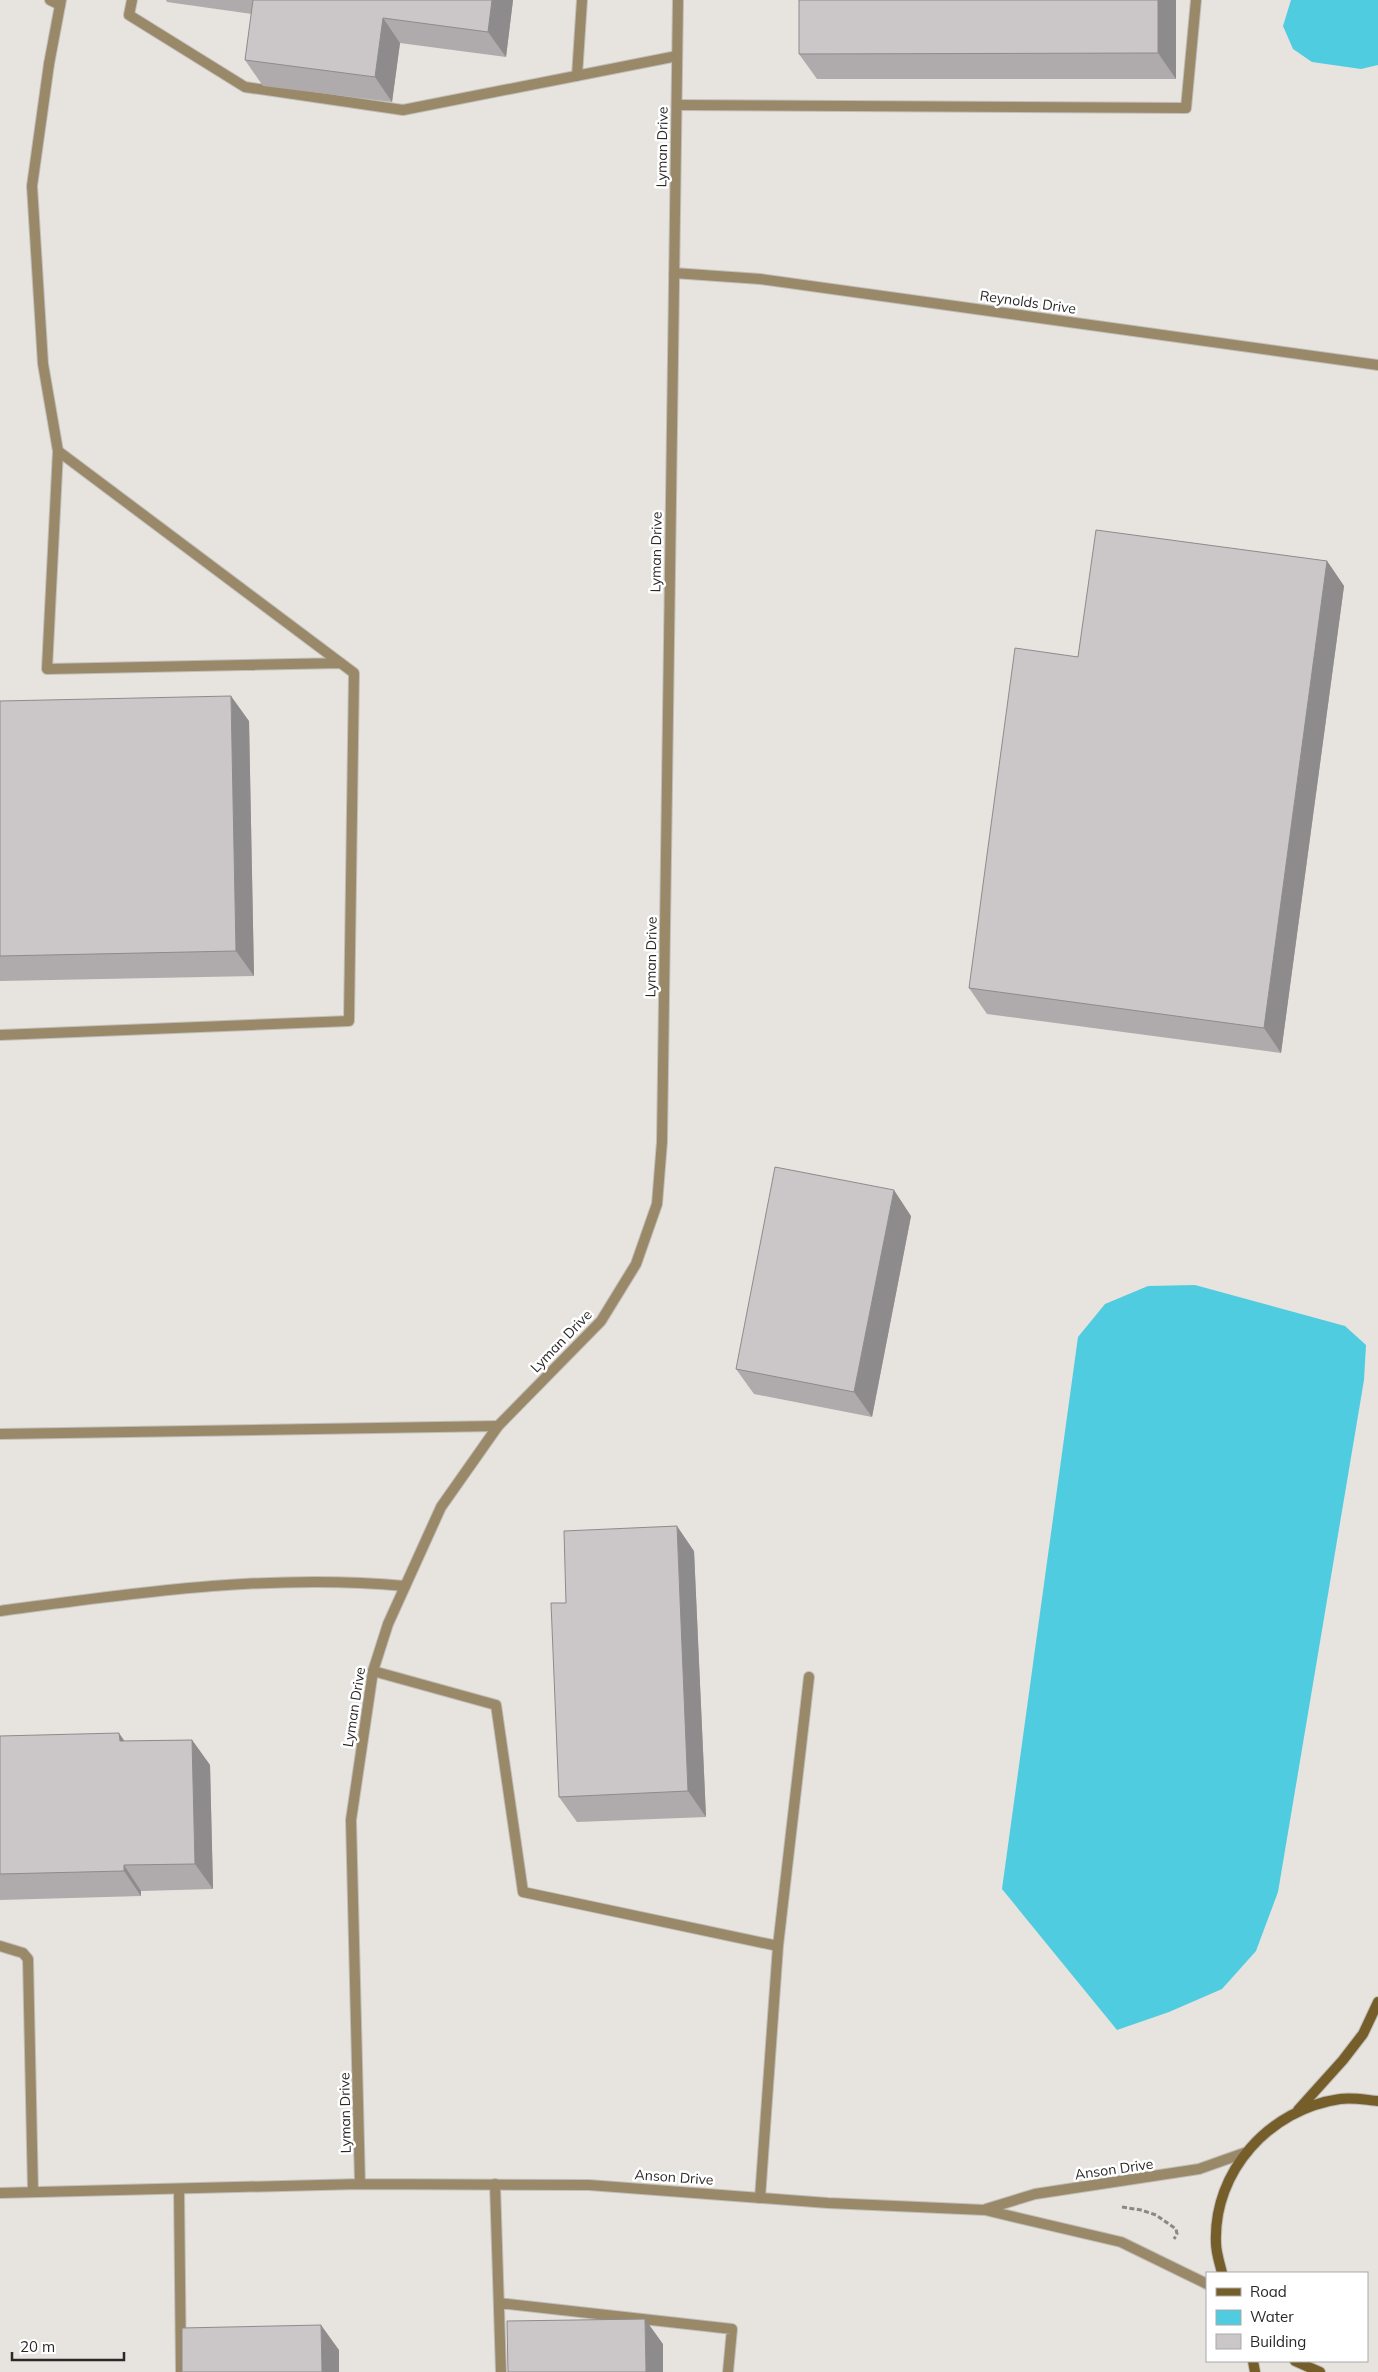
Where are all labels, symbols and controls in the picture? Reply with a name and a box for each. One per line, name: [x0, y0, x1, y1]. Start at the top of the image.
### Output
street label: Lyman Drive: [652, 106, 672, 188]
street label: Reynolds Drive: [979, 286, 1077, 318]
street label: Lyman Drive: [646, 511, 666, 593]
street label: Lyman Drive: [641, 916, 661, 998]
street label: Lyman Drive: [526, 1306, 596, 1376]
street label: Lyman Drive: [339, 1666, 369, 1748]
street label: Lyman Drive: [335, 2072, 355, 2154]
street label: Anson Drive: [1074, 2155, 1154, 2183]
street label: Anson Drive: [634, 2165, 714, 2189]
legend: [1206, 2272, 1368, 2362]
text: Road: [1250, 2282, 1287, 2301]
text: Water: [1250, 2307, 1294, 2326]
scale bar: [12, 2330, 125, 2362]
text: Building: [1250, 2332, 1306, 2351]
text: 20 m: [20, 2337, 55, 2356]

